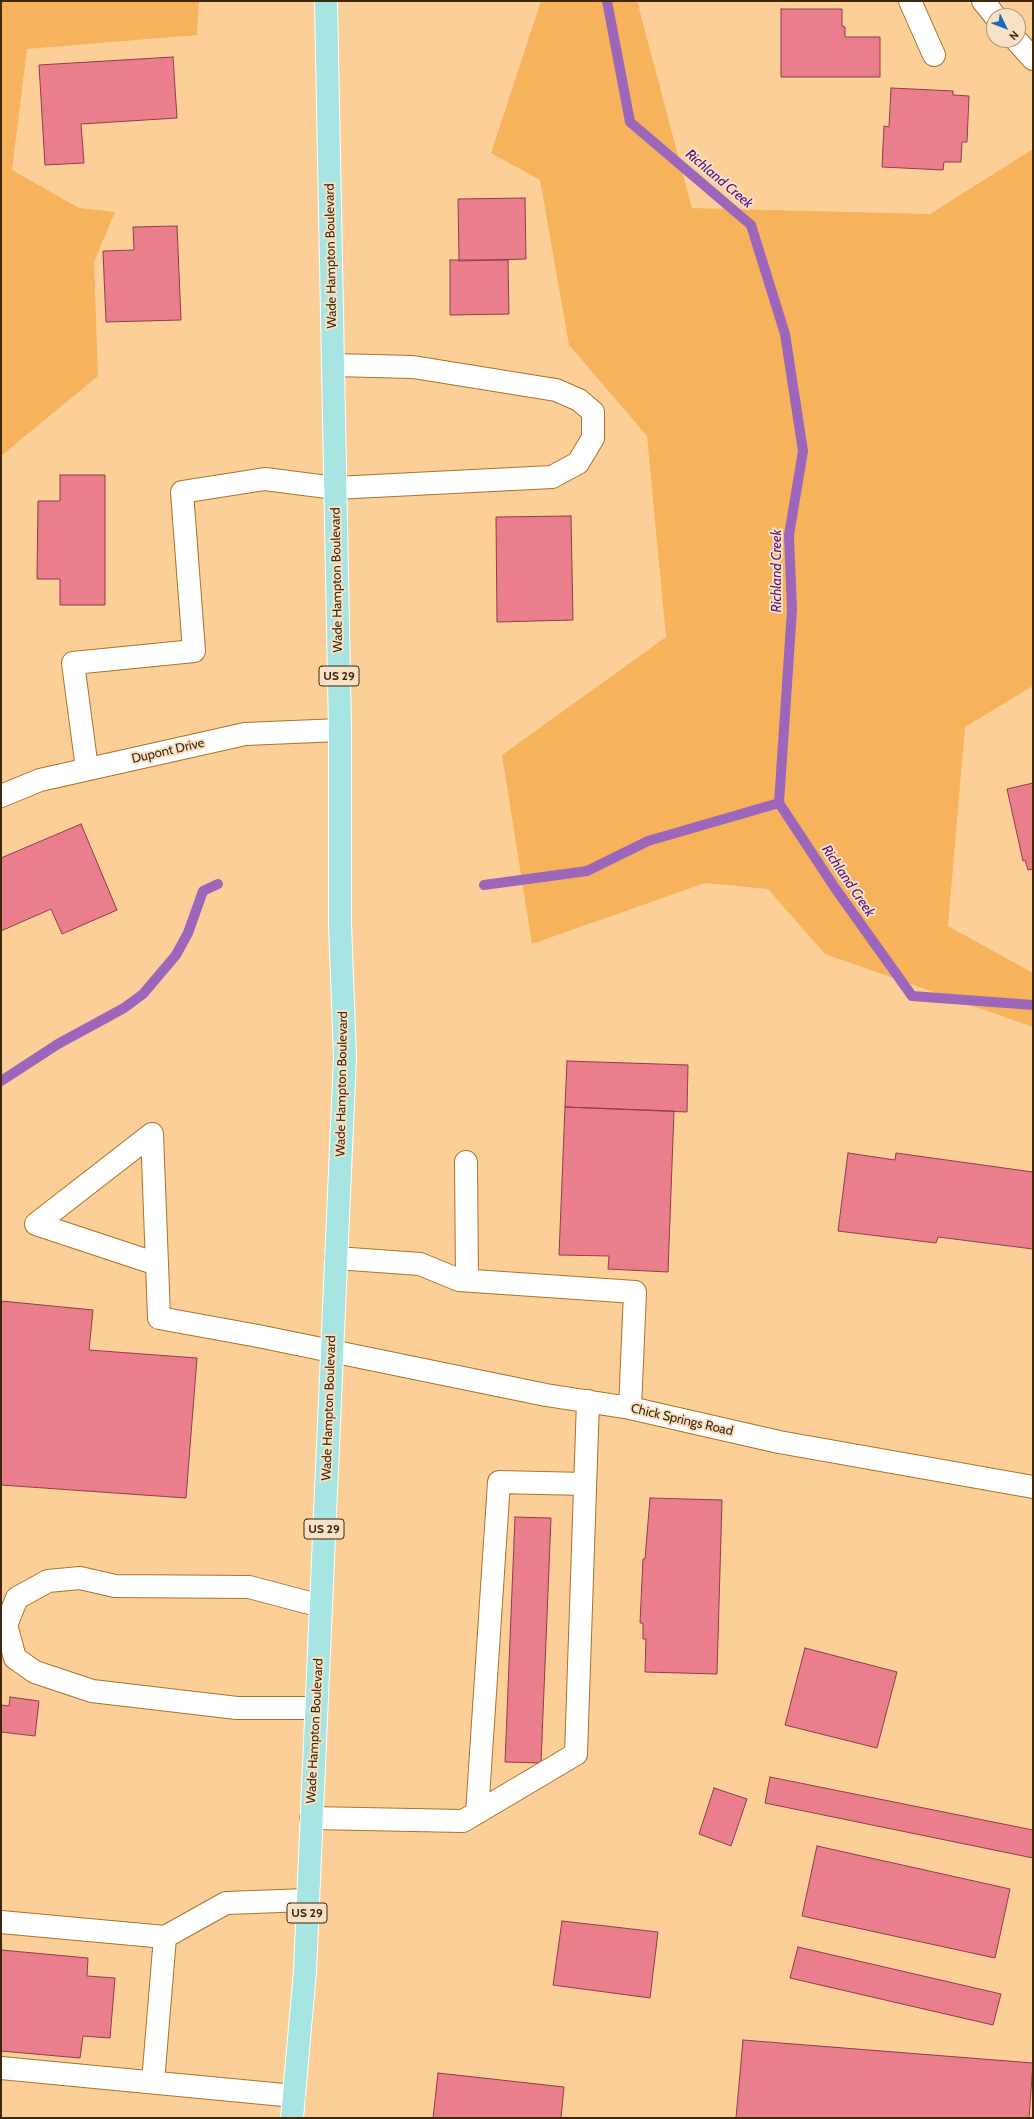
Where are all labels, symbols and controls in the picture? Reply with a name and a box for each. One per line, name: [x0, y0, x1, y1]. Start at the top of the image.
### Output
north arrow: [986, 8, 1026, 48]
text: N: [1006, 28, 1022, 43]
water label: Richland Creek: [682, 146, 756, 212]
street label: Wade Hampton Boulevard: [322, 183, 340, 329]
street label: Wade Hampton Boulevard: [328, 507, 346, 653]
water label: Richland Creek: [769, 530, 785, 612]
road number: US 29: [319, 666, 359, 686]
street label: Dupont Drive: [130, 735, 206, 767]
water label: Richland Creek: [818, 842, 878, 920]
street label: Wade Hampton Boulevard: [333, 1011, 351, 1157]
street label: Wade Hampton Boulevard: [319, 1335, 339, 1481]
street label: Chick Springs Road: [629, 1401, 735, 1439]
road number: US 29: [304, 1519, 344, 1539]
street label: Wade Hampton Boulevard: [303, 1658, 327, 1804]
road number: US 29: [287, 1903, 327, 1923]

